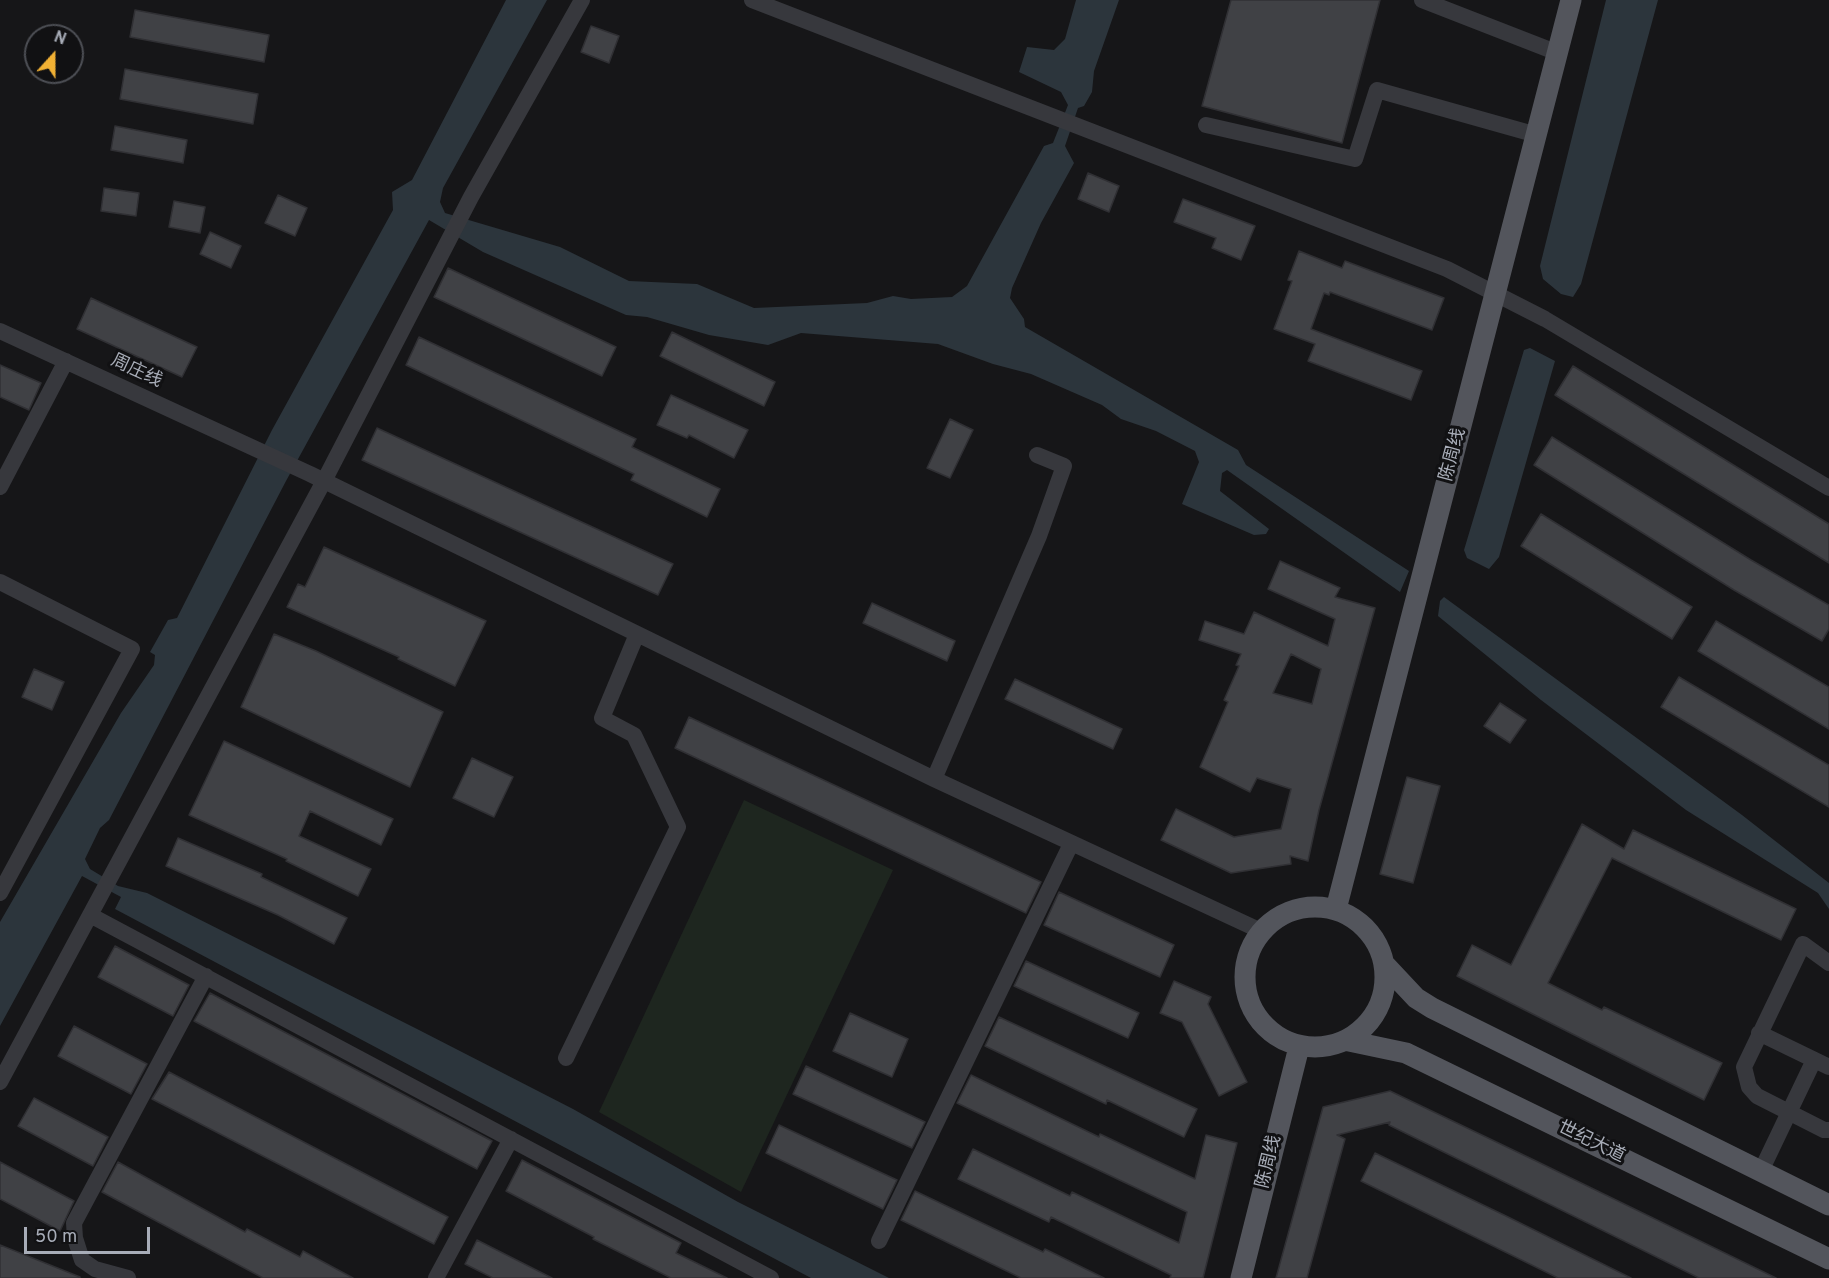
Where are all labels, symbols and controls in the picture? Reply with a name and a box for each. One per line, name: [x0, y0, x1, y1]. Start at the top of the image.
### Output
north arrow: [24, 24, 84, 84]
text: N: [51, 28, 69, 50]
street label: 周庄线: [107, 351, 165, 393]
street label: 陈周线: [1437, 426, 1471, 484]
street label: 世纪大道: [1554, 1118, 1628, 1168]
street label: 陈周线: [1253, 1133, 1287, 1191]
scale bar: [27, 1215, 153, 1253]
text: 50 m: [35, 1226, 77, 1249]

